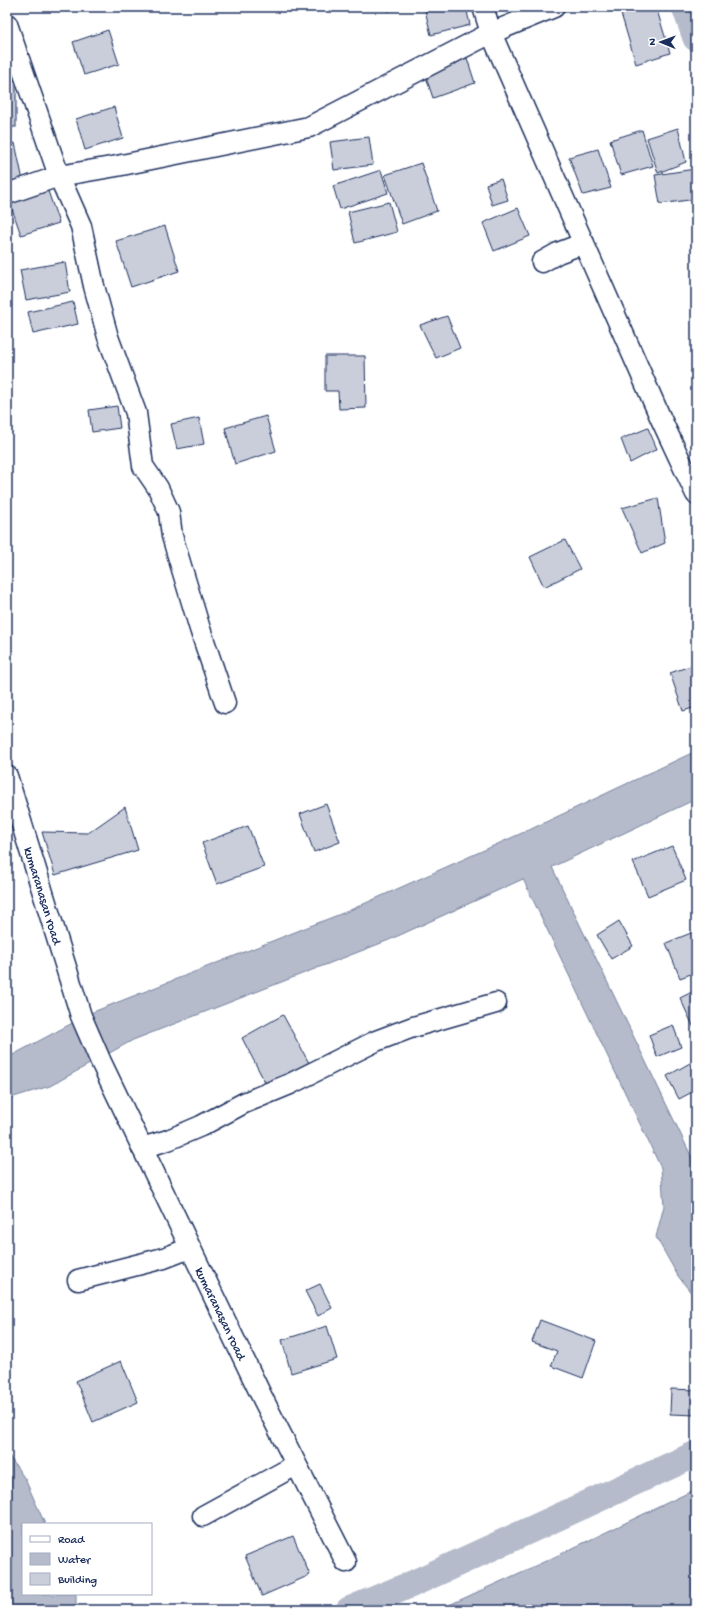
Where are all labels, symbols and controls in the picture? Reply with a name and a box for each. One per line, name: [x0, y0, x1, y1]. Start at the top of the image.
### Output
north arrow: [641, 22, 681, 62]
text: N: [647, 38, 659, 46]
street label: kumaranasan road: [19, 846, 64, 948]
street label: kumaranasan road: [191, 1265, 249, 1364]
legend: [22, 1523, 152, 1595]
text: Road: [58, 1534, 85, 1548]
text: Water: [58, 1554, 92, 1568]
text: Building: [57, 1574, 97, 1588]

